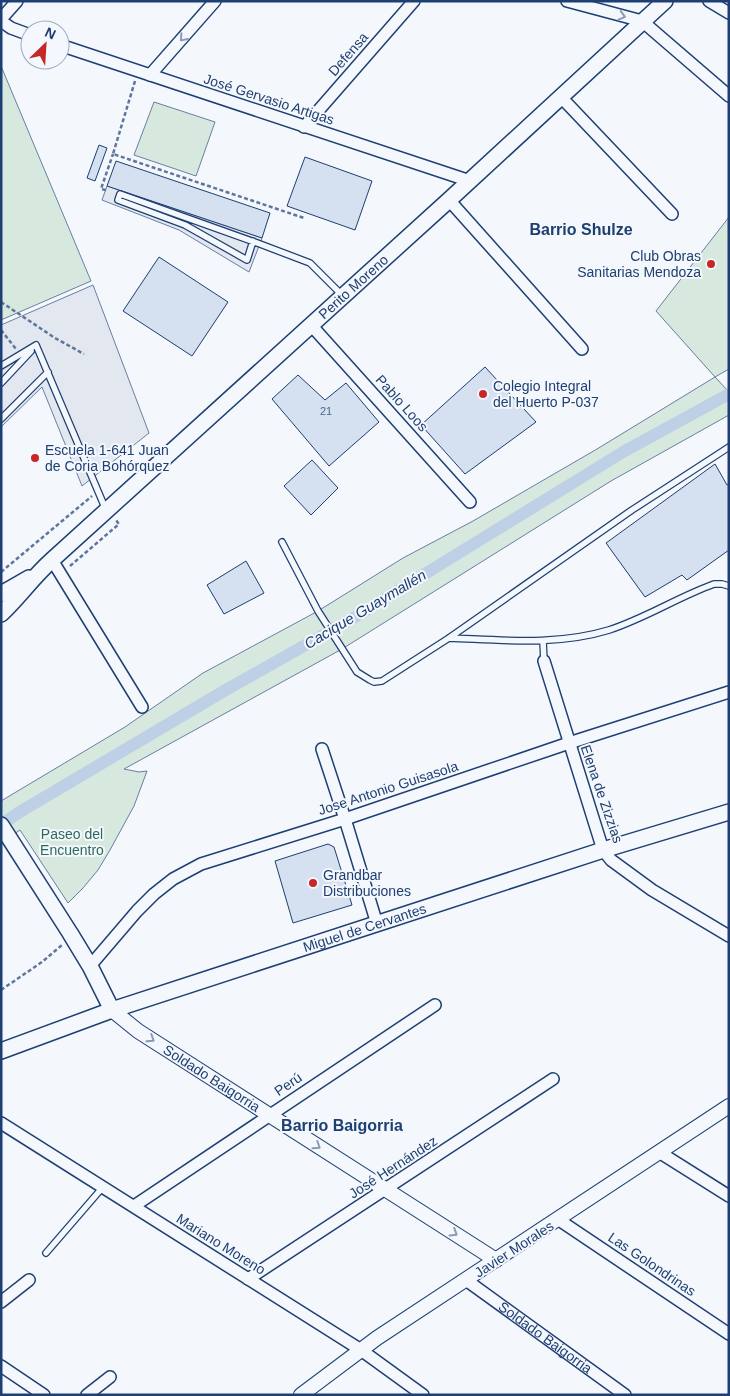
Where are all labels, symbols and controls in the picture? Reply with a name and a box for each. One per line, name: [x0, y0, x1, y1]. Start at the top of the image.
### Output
one-way arrow: [617, 10, 626, 21]
north arrow: [20, 20, 70, 70]
text: N: [43, 24, 58, 43]
street label: Defensa: [325, 29, 371, 79]
one-way arrow: [179, 32, 188, 41]
street label: José Gervasio Artigas: [202, 70, 336, 128]
district label: Barrio Shulze: [529, 221, 633, 238]
place label: Club Obras Sanitarias Mendoza: [577, 248, 701, 280]
street label: Perito Moreno: [315, 251, 391, 322]
marker: Club Obras Sanitarias Mendoza: [705, 258, 717, 270]
street label: Pablo Loos: [373, 372, 431, 434]
place label: Colegio Integral del Huerto P-037: [493, 378, 599, 410]
marker: Colegio Integral del Huerto P-037: [477, 388, 489, 400]
house number: 21: [320, 405, 332, 417]
place label: Escuela 1-641 Juan de Coria Bohórquez: [45, 442, 170, 474]
marker: Escuela 1-641 Juan de Coria Bohórquez: [29, 452, 41, 464]
water label: Cacique Guaymallén: [301, 566, 429, 652]
street label: Elena de Zizzias: [578, 743, 626, 845]
street label: Jose Antonio Guisasola: [316, 758, 460, 818]
park label: Paseo del Encuentro: [40, 826, 104, 858]
place label: Grandbar Distribuciones: [323, 867, 411, 899]
marker: Grandbar Distribuciones: [307, 877, 319, 889]
street label: Miguel de Cervantes: [301, 900, 428, 955]
one-way arrow: [145, 1033, 154, 1043]
street label: Soldado Baigorria: [161, 1041, 263, 1115]
street label: Perú: [271, 1069, 305, 1099]
district label: Barrio Baigorria: [281, 1117, 403, 1134]
street label: José Hernández: [346, 1133, 440, 1201]
one-way arrow: [312, 1139, 321, 1149]
street label: Mariano Moreno: [174, 1210, 269, 1278]
street label: Javier Morales: [471, 1218, 557, 1280]
one-way arrow: [449, 1227, 458, 1236]
street label: Las Golondrinas: [605, 1229, 699, 1299]
street label: Soldado Baigorria: [496, 1298, 595, 1377]

